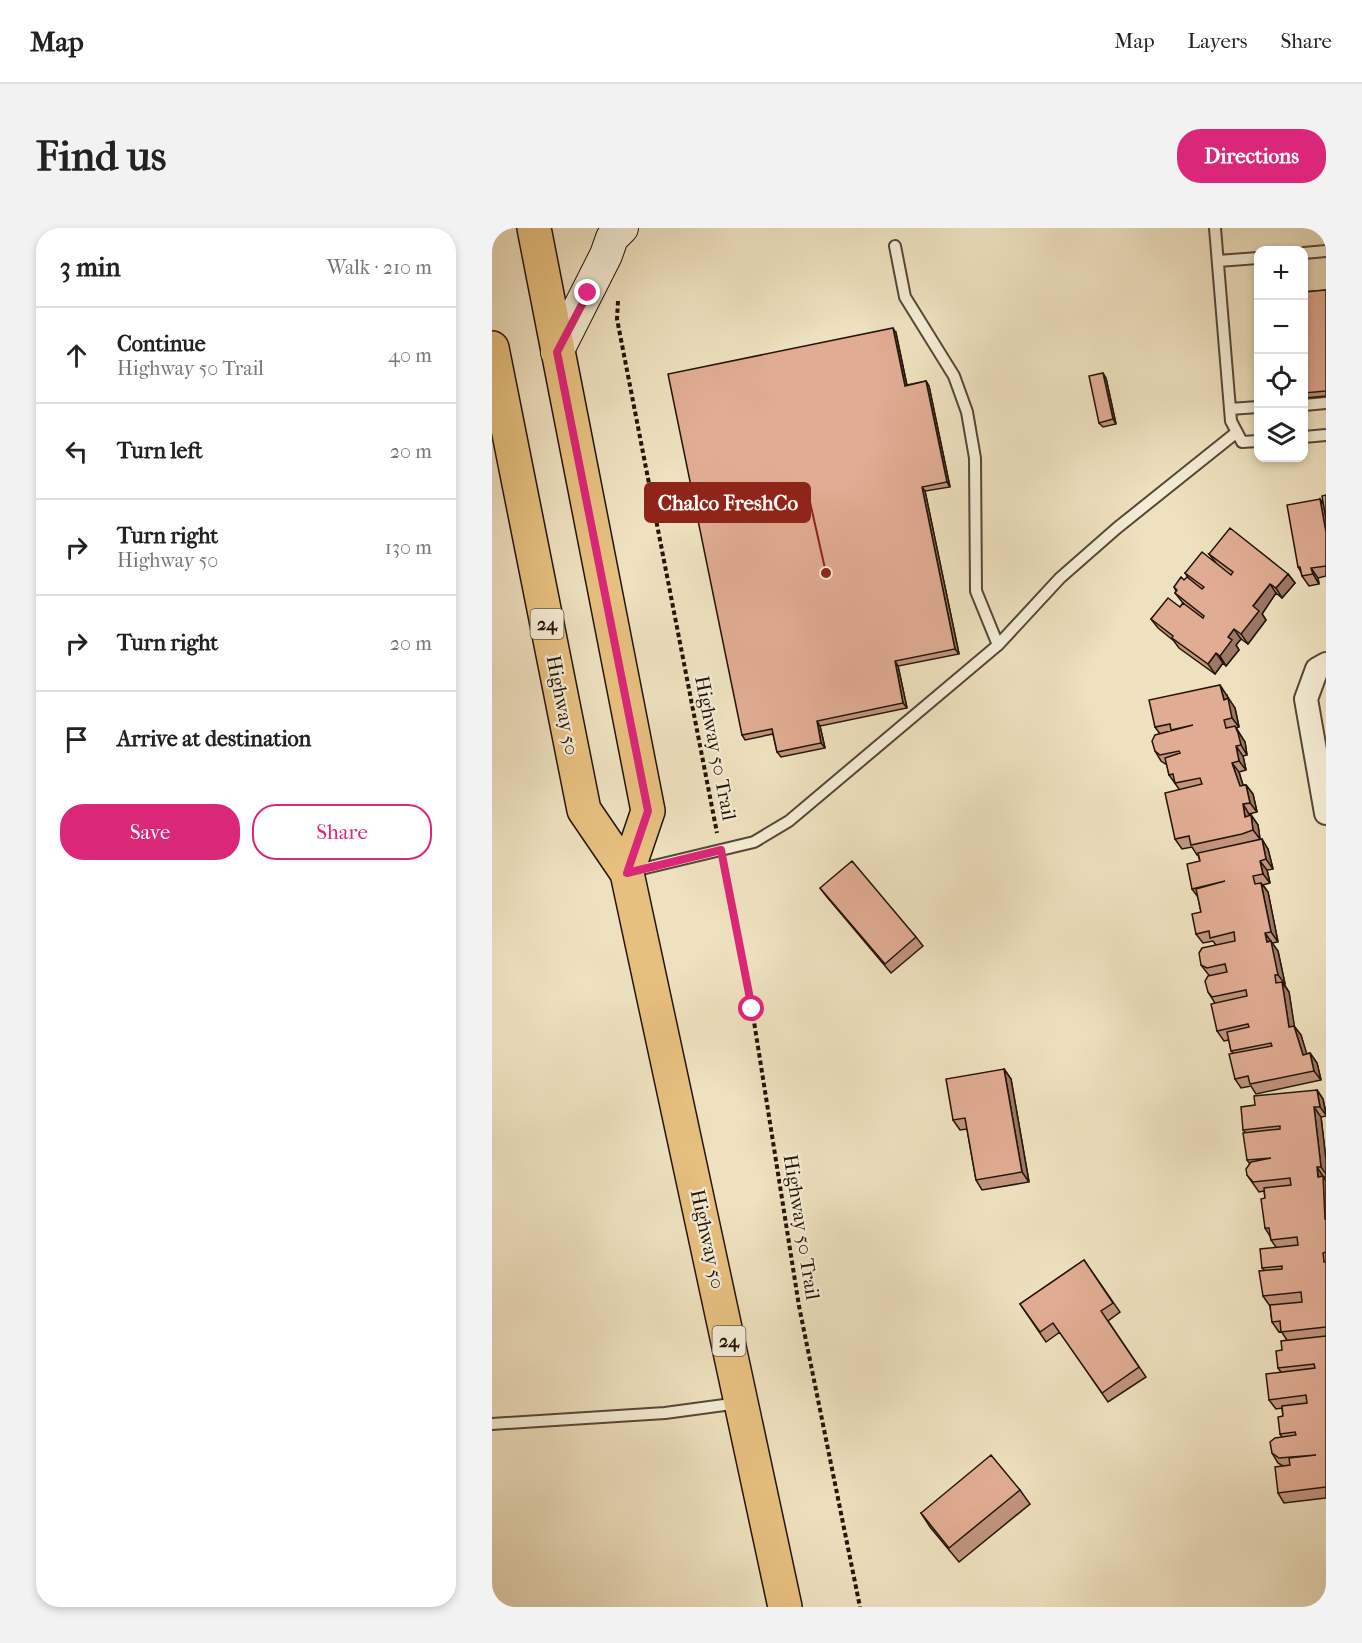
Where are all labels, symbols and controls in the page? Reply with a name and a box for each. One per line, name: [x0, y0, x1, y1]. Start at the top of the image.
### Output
text: Map: [30, 25, 84, 58]
text: Map: [1114, 29, 1155, 53]
text: Layers: [1188, 29, 1247, 53]
text: Share: [1280, 29, 1332, 53]
button: Directions: [1177, 129, 1326, 183]
text: Find us: [36, 132, 166, 181]
map controls: [1254, 246, 1308, 462]
button: +: [1254, 246, 1308, 300]
text: 3 min: [60, 252, 121, 283]
text: Walk · 210 m: [327, 256, 432, 279]
route end: [574, 279, 600, 305]
button: −: [1254, 300, 1308, 354]
text: Continue: [117, 331, 206, 357]
icon: ahead: [60, 339, 93, 372]
text: 40 m: [388, 344, 432, 367]
button: locate: [1254, 354, 1308, 408]
text: Highway 50 Trail: [117, 357, 264, 380]
button: layers: [1254, 408, 1308, 462]
icon: left: [60, 435, 93, 468]
text: Turn left: [117, 438, 203, 464]
text: 20 m: [390, 440, 432, 463]
callout: Chalco FreshCo: [645, 483, 810, 522]
text: Chalco FreshCo: [658, 491, 799, 515]
text: Turn right: [117, 523, 218, 549]
icon: right: [60, 531, 93, 564]
text: 130 m: [385, 536, 432, 559]
text: Highway 50: [117, 549, 218, 572]
road number: 24: [530, 609, 564, 639]
icon: right: [60, 627, 93, 660]
text: Turn right: [117, 630, 218, 656]
text: 20 m: [390, 632, 432, 655]
street label: Highway 50: [542, 653, 583, 757]
street label: Highway 50 Trail: [690, 674, 741, 823]
icon: arrive: [60, 723, 93, 756]
text: Arrive at destination: [117, 726, 311, 752]
button: Save: [60, 804, 240, 860]
button: Share: [252, 804, 432, 860]
route start: [738, 995, 764, 1021]
street label: Highway 50 Trail: [779, 1153, 824, 1302]
street label: Highway 50: [686, 1187, 729, 1291]
road number: 24: [712, 1326, 746, 1356]

